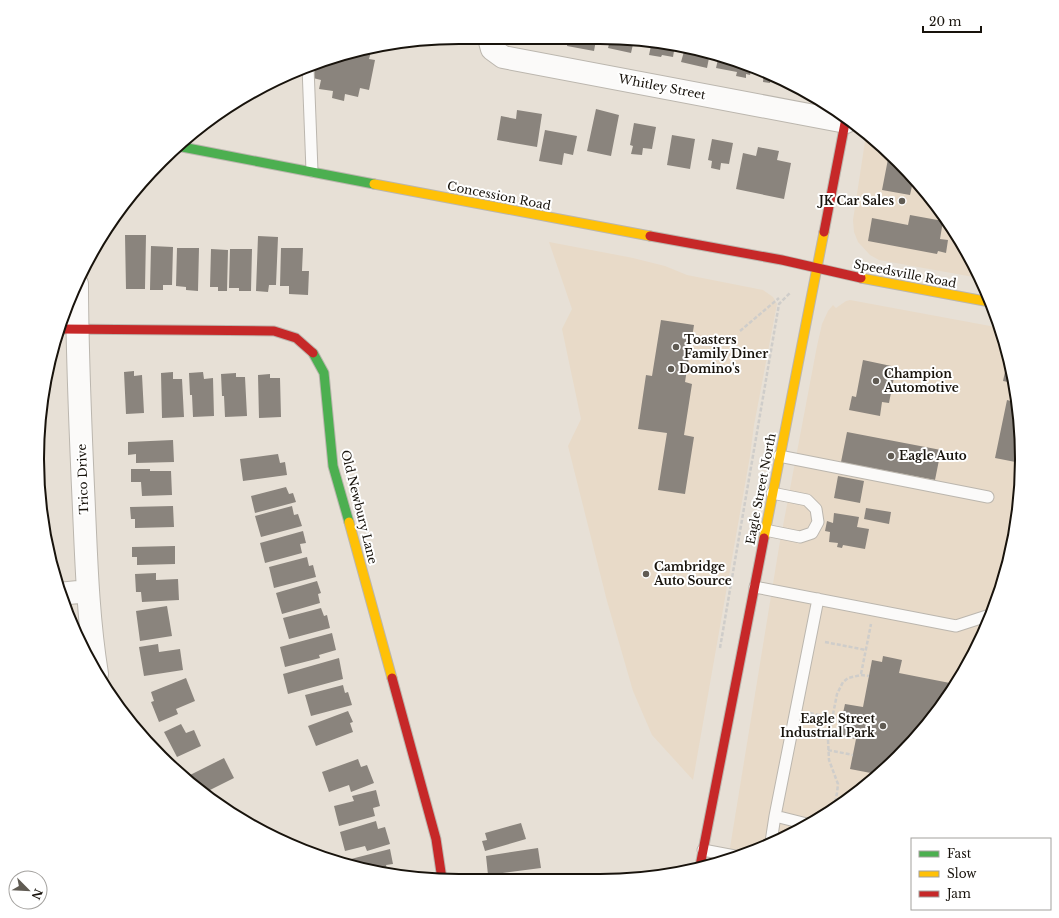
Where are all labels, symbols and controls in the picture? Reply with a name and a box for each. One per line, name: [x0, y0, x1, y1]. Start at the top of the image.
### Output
scale bar: [923, 8, 981, 34]
text: 20 m: [929, 14, 961, 29]
street label: Whitley Street: [616, 70, 708, 102]
street label: Concession Road: [446, 178, 552, 213]
place label: JK Car Sales: [816, 193, 894, 208]
marker: JK Car Sales: [897, 196, 907, 206]
street label: Speedsville Road: [852, 256, 958, 291]
place label: Toasters Family Diner: [684, 332, 768, 361]
marker: Toasters Family Diner: [671, 342, 681, 352]
place label: Domino's: [679, 361, 740, 376]
marker: Domino's: [666, 364, 676, 374]
place label: Champion Automotive: [883, 366, 959, 395]
marker: Champion Automotive: [871, 376, 881, 386]
street label: Eagle Street North: [742, 432, 779, 546]
street label: Trico Drive: [74, 443, 91, 515]
street label: Old Newbury Lane: [338, 448, 381, 566]
place label: Eagle Auto: [899, 448, 967, 463]
marker: Eagle Auto: [886, 451, 896, 461]
place label: Cambridge Auto Source: [653, 559, 732, 588]
marker: Cambridge Auto Source: [641, 569, 651, 579]
place label: Eagle Street Industrial Park: [780, 711, 876, 740]
marker: Eagle Street Industrial Park: [878, 721, 888, 731]
legend: [911, 838, 1051, 910]
text: Fast: [947, 846, 972, 861]
text: Slow: [947, 866, 977, 881]
north arrow: [8, 870, 48, 910]
text: N: [28, 886, 46, 902]
text: Jam: [945, 886, 971, 901]

